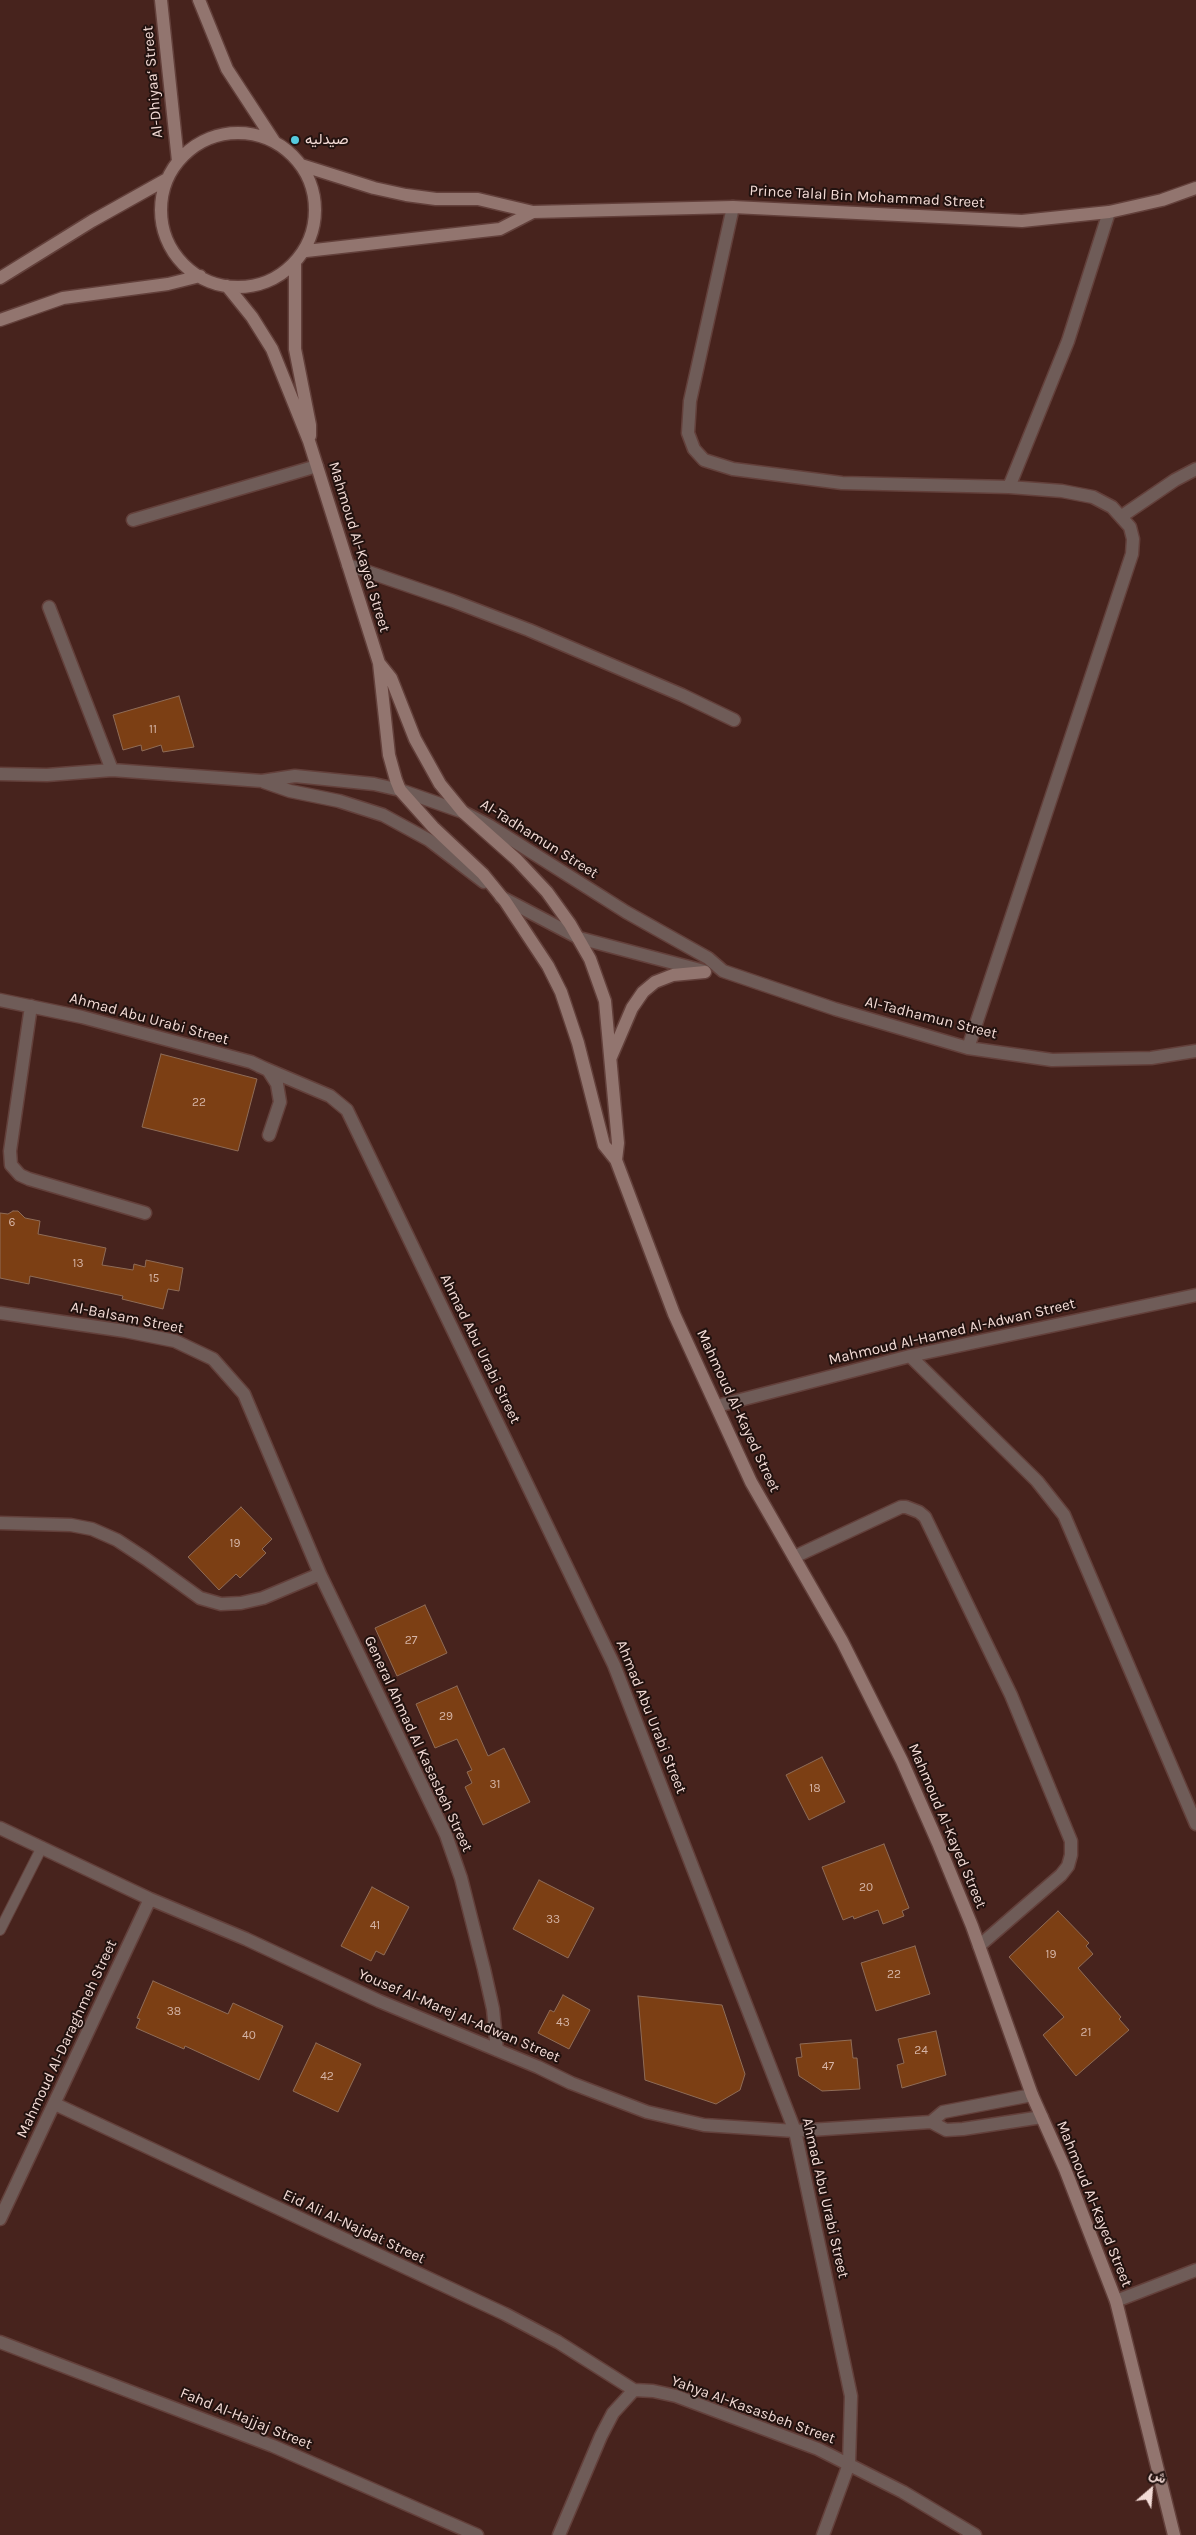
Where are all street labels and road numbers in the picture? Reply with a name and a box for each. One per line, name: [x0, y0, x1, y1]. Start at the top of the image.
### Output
street label: Al-Dhiyaa‘ Street: [139, 25, 167, 139]
street label: Prince Talal Bin Mohammad Street: [749, 182, 985, 212]
street label: Mahmoud Al-Kayed Street: [324, 459, 394, 635]
street label: Al-Tadhamun Street: [477, 795, 601, 883]
street label: Ahmad Abu Urabi Street: [67, 989, 231, 1049]
street label: Al-Tadhamun Street: [863, 993, 999, 1043]
street label: Ahmad Abu Urabi Street: [436, 1271, 524, 1427]
street label: Mahmoud Al-Hamed Al-Adwan Street: [827, 1295, 1077, 1369]
street label: Al-Balsam Street: [69, 1298, 185, 1338]
street label: Mahmoud Al-Kayed Street: [692, 1327, 784, 1495]
street label: General Ahmad Al Kasasbeh Street: [360, 1633, 476, 1855]
street label: Ahmad Abu Urabi Street: [612, 1638, 690, 1796]
street label: Mahmoud Al-Kayed Street: [904, 1741, 990, 1911]
street label: Mahmoud Al-Daraghmeh Street: [13, 1937, 121, 2141]
street label: Yousef Al-Marej Al-Adwan Street: [355, 1965, 563, 2067]
street label: Ahmad Abu Urabi Street: [798, 2116, 852, 2280]
street label: Mahmoud Al-Kayed Street: [1052, 2118, 1136, 2290]
street label: Eid Ali Al-Najdat Street: [280, 2186, 428, 2268]
street label: Yahya Al-Kasasbeh Street: [669, 2372, 837, 2448]
street label: Fahd Al-Hajjaj Street: [177, 2384, 315, 2454]

